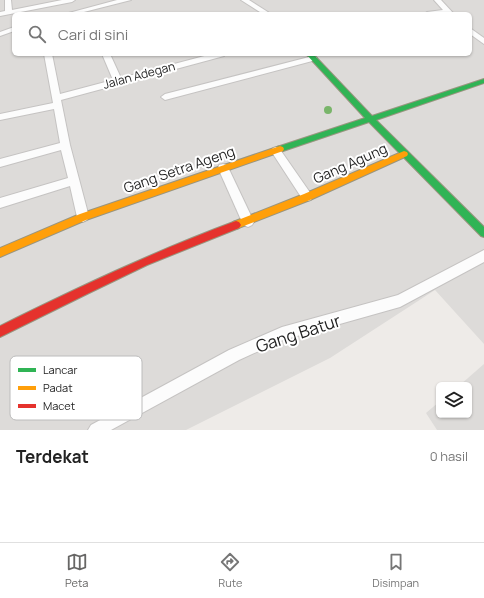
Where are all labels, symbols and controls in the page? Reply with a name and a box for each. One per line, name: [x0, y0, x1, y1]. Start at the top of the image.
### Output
search box: [12, 12, 472, 56]
icon: search: [26, 23, 48, 45]
text: Cari di sini: [58, 24, 128, 45]
street label: Jalan Adegan: [101, 57, 177, 93]
street label: Gang Agung: [310, 138, 390, 188]
street label: Gang Setra Ageng: [121, 141, 237, 197]
street label: Gang Batur: [253, 308, 343, 358]
legend: [10, 356, 142, 420]
text: Lancar: [43, 362, 77, 377]
text: Padat: [43, 380, 73, 395]
map controls: [436, 382, 472, 418]
button: layers: [436, 382, 472, 418]
text: Macet: [43, 398, 75, 413]
text: Terdekat: [16, 445, 89, 468]
text: 0 hasil: [430, 447, 468, 465]
tab: Peta: [65, 551, 88, 590]
tab: Rute: [218, 551, 242, 590]
tab: Disimpan: [372, 551, 419, 590]

